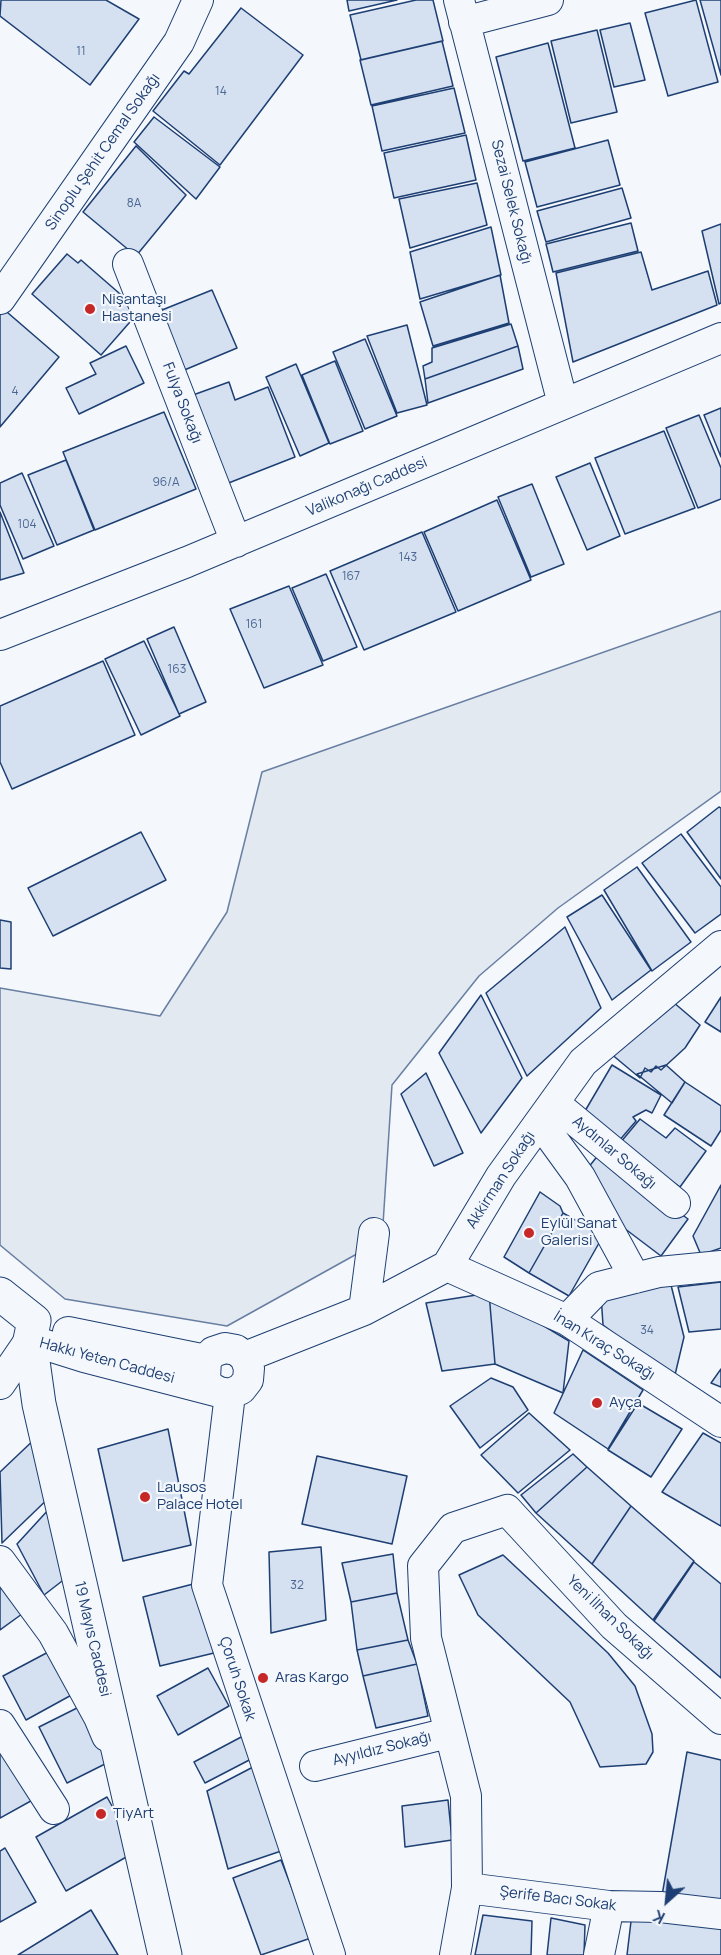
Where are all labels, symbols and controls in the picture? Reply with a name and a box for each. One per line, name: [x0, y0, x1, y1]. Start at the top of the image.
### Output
house number: 11: [76, 45, 86, 59]
street label: Sinoplu Şehit Cemal Sokağı: [42, 70, 164, 234]
house number: 14: [215, 85, 227, 99]
street label: Sezai Selek Sokağı: [487, 138, 535, 266]
house number: 8A: [127, 197, 141, 211]
place label: Nişantaşı Hastanesi: [102, 291, 172, 326]
marker: Nişantaşı Hastanesi: [83, 302, 97, 316]
street label: Fulya Sokağı: [158, 360, 206, 446]
house number: 4: [11, 385, 19, 399]
street label: Valikonağı Caddesi: [304, 453, 430, 521]
house number: 96/A: [152, 476, 180, 490]
house number: 104: [17, 518, 37, 532]
house number: 143: [399, 551, 417, 565]
house number: 167: [342, 570, 360, 584]
house number: 161: [246, 618, 262, 632]
house number: 163: [168, 663, 186, 677]
street label: Aydınlar Sokağı: [568, 1113, 660, 1193]
street label: Akkirman Sokağı: [463, 1128, 539, 1232]
place label: Eylül Sanat Galerisi: [541, 1215, 617, 1250]
marker: Eylül Sanat Galerisi: [522, 1226, 536, 1240]
street label: İnan Kıraç Sokağı: [550, 1308, 658, 1384]
house number: 34: [640, 1324, 654, 1338]
street label: Hakkı Yeten Caddesi: [38, 1334, 176, 1388]
place label: Ayça: [609, 1394, 642, 1412]
marker: Ayça: [590, 1396, 604, 1410]
place label: Lausos Palace Hotel: [157, 1479, 243, 1514]
marker: Lausos Palace Hotel: [138, 1490, 152, 1504]
street label: Yeni İlhan Sokağı: [563, 1572, 657, 1664]
house number: 32: [290, 1579, 304, 1593]
street label: 19 Mayıs Caddesi: [70, 1580, 114, 1698]
street label: Çoruh Sokak: [215, 1635, 259, 1723]
place label: Aras Kargo: [275, 1669, 349, 1687]
marker: Aras Kargo: [256, 1671, 270, 1685]
street label: Ayyıldız Sokağı: [331, 1728, 433, 1770]
place label: TiyArt: [113, 1805, 154, 1823]
marker: TiyArt: [94, 1807, 108, 1821]
north arrow: [637, 1871, 697, 1931]
street label: Şerife Bacı Sokak: [499, 1883, 617, 1915]
text: K: [649, 1905, 668, 1929]

